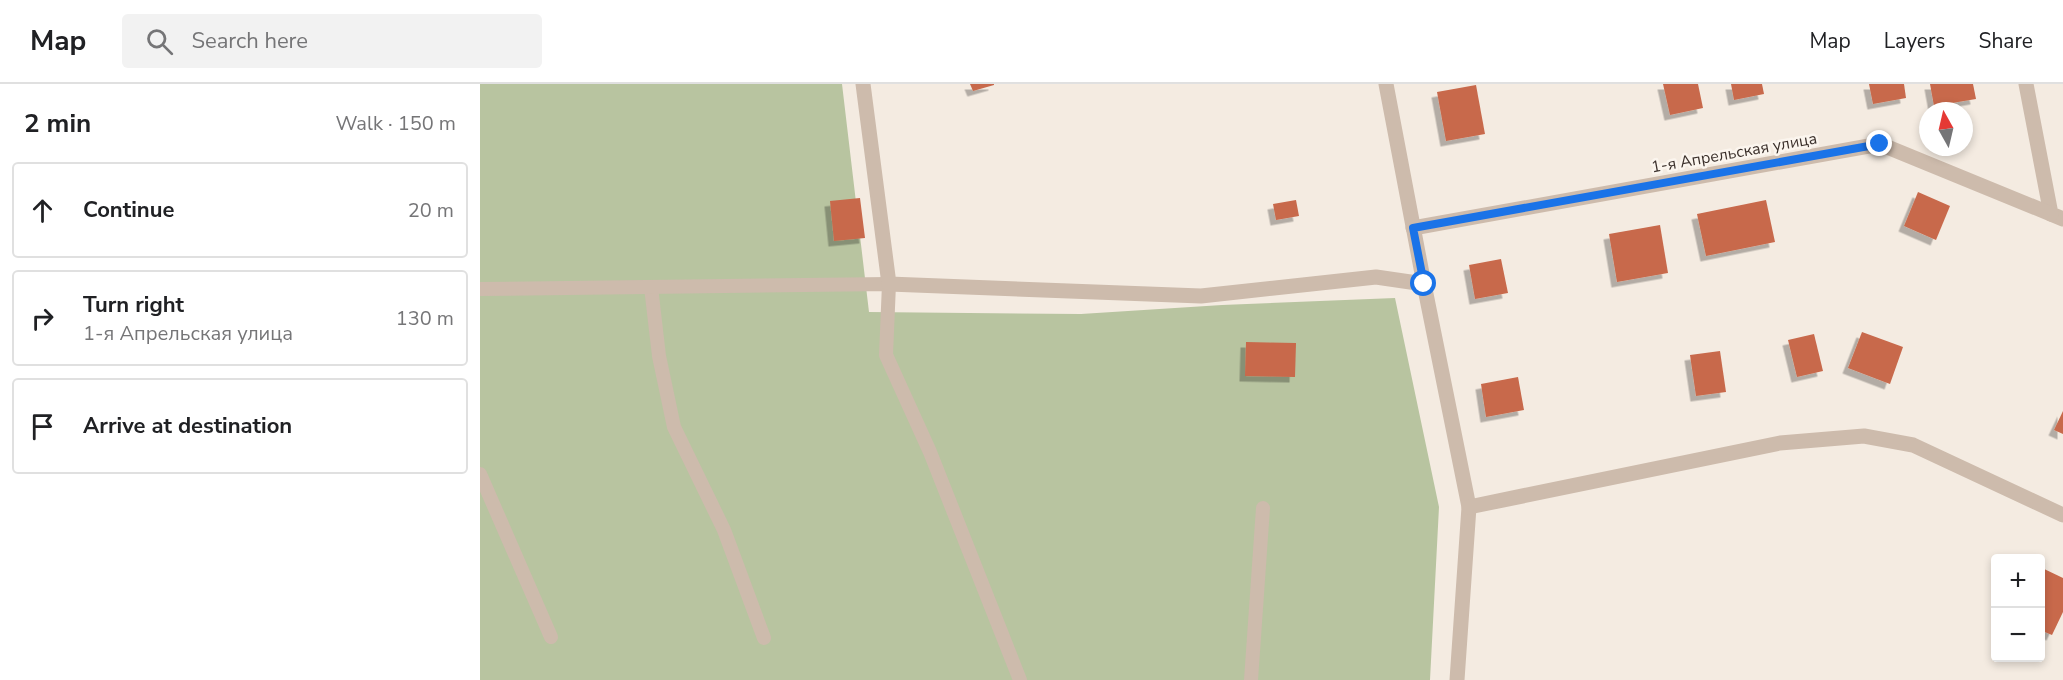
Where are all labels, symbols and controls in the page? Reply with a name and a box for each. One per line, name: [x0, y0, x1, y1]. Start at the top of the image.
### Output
search box: [122, 14, 542, 68]
text: Map: [30, 22, 86, 60]
icon: search: [143, 25, 176, 58]
text: Search here: [191, 26, 308, 56]
text: Map: [1809, 27, 1851, 55]
text: Layers: [1884, 27, 1945, 55]
text: Share: [1978, 27, 2033, 55]
north arrow: [1919, 102, 1973, 156]
text: 2 min: [24, 106, 91, 141]
text: Walk · 150 m: [336, 110, 456, 137]
street label: 1-я Апрельская улица: [1650, 128, 1819, 178]
route end: [1866, 130, 1892, 156]
icon: ahead: [26, 194, 59, 227]
text: Continue: [83, 195, 174, 225]
text: 20 m: [408, 197, 454, 224]
route start: [1410, 270, 1436, 296]
text: Turn right: [83, 290, 184, 320]
icon: right: [26, 302, 59, 335]
text: 130 m: [396, 305, 454, 332]
text: 1-я Апрельская улица: [83, 320, 293, 347]
icon: arrive: [26, 410, 59, 443]
text: Arrive at destination: [83, 411, 292, 441]
map controls: [1991, 554, 2045, 662]
button: +: [1991, 554, 2045, 608]
button: −: [1991, 608, 2045, 662]

